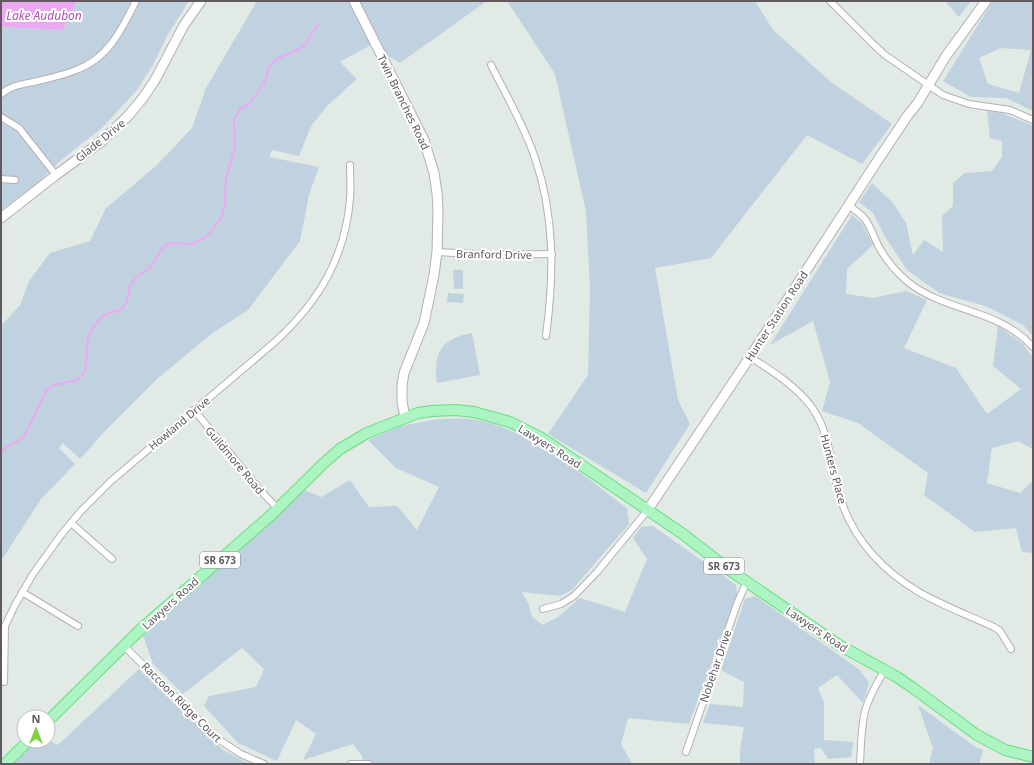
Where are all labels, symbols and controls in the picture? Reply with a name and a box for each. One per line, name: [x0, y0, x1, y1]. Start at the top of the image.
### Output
water label: Lake Audubon: [6, 7, 82, 24]
street label: Twin Branches Road: [374, 52, 434, 152]
street label: Glade Drive: [72, 115, 128, 165]
street label: Branford Drive: [456, 246, 532, 262]
street label: Hunter Station Road: [741, 268, 811, 364]
street label: Howland Drive: [145, 393, 213, 453]
street label: Lawyers Road: [516, 421, 584, 471]
street label: Guildmore Road: [202, 423, 268, 497]
street label: Hunters Place: [817, 432, 851, 506]
road number: SR 673: [200, 552, 240, 568]
road number: SR 673: [704, 558, 744, 574]
street label: Lawyers Road: [138, 574, 202, 632]
street label: Lawyers Road: [783, 603, 851, 655]
street label: Nobehar Drive: [696, 628, 734, 704]
street label: Raccoon Ridge Court: [139, 659, 225, 745]
north arrow: [16, 709, 56, 749]
text: N: [32, 711, 40, 726]

